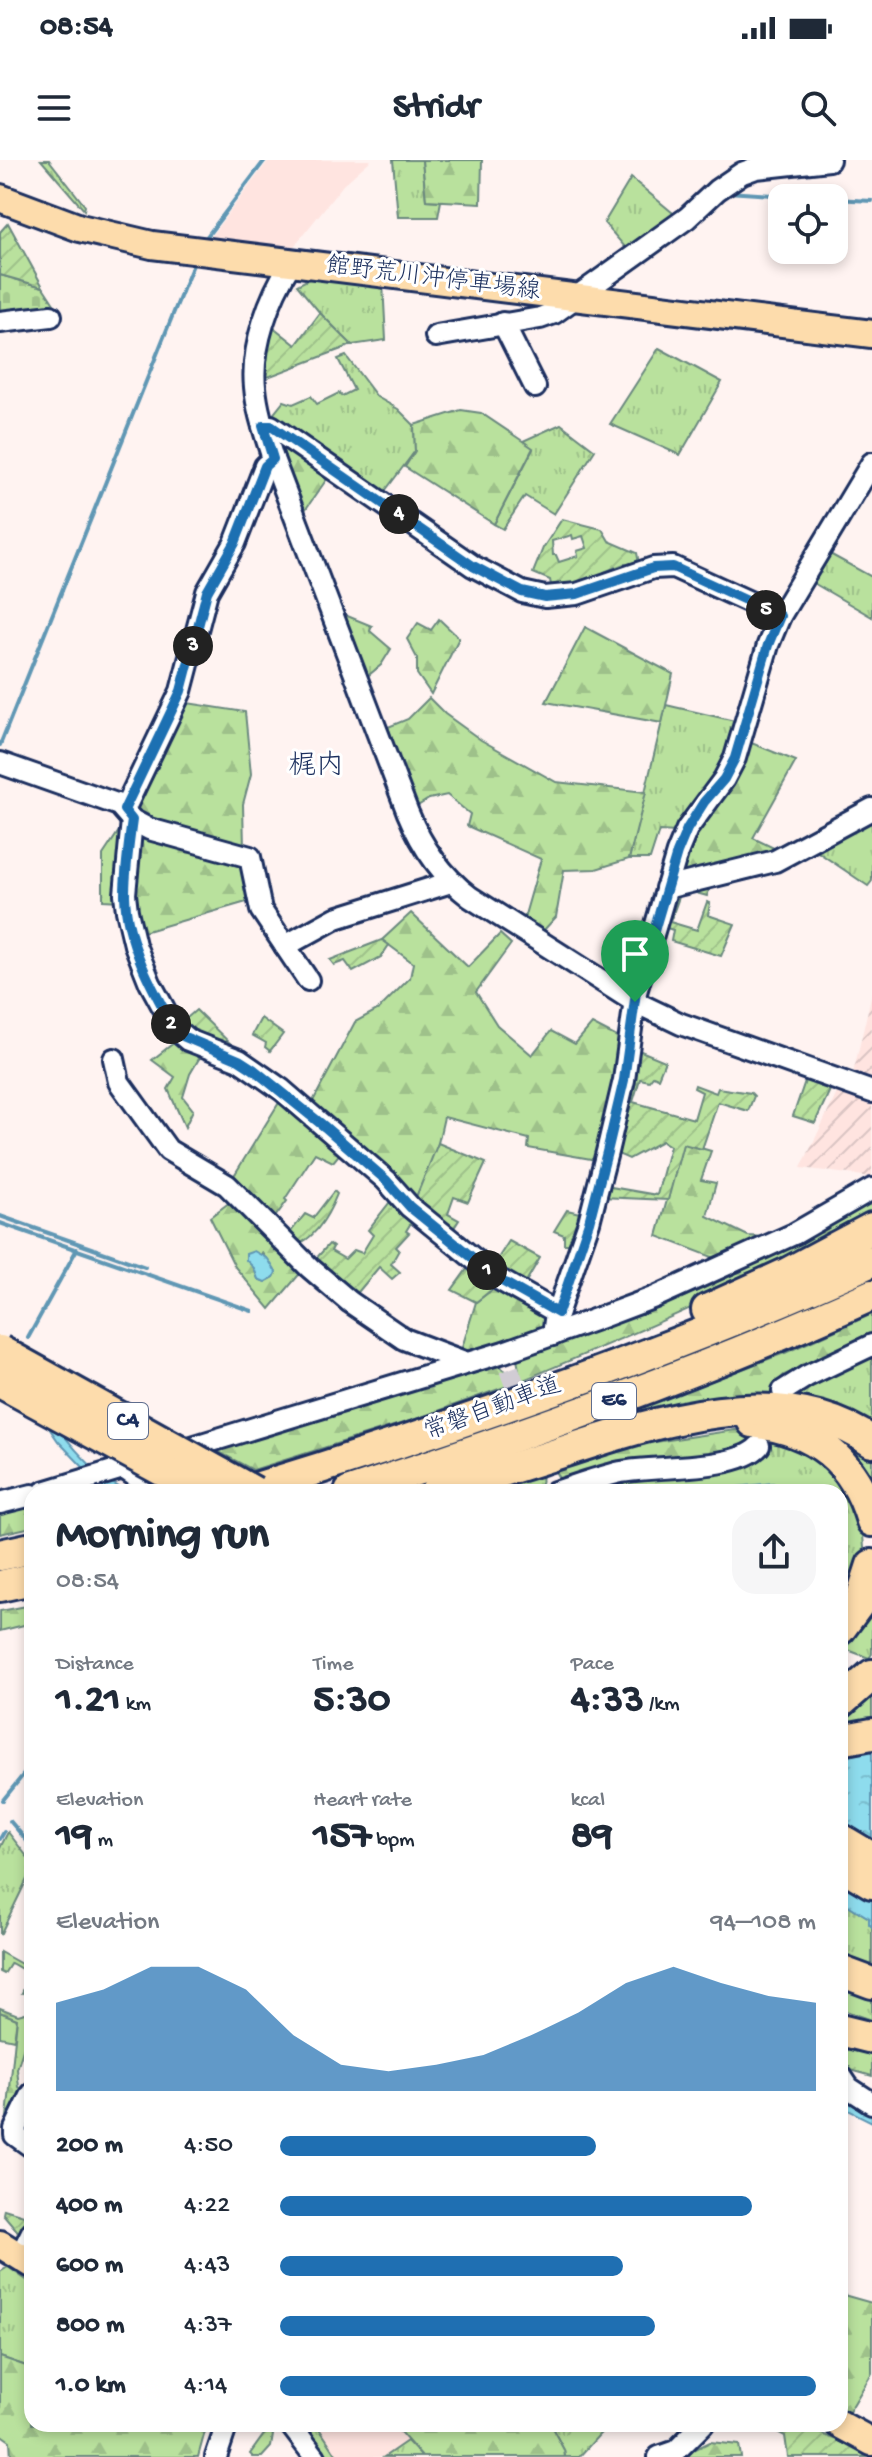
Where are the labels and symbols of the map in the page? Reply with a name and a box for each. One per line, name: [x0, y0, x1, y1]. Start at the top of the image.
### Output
street label: 館野荒川沖停車場線: [324, 251, 542, 308]
pin: 4: [379, 494, 419, 534]
pin: 5: [746, 590, 786, 630]
pin: 3: [173, 626, 213, 666]
district label: 梶内: [288, 750, 344, 784]
pin: [601, 920, 669, 1002]
pin: 2: [151, 1004, 191, 1044]
pin: 1: [467, 1250, 507, 1290]
street label: 常磐自動車道: [420, 1371, 566, 1448]
road number: E6: [592, 1383, 636, 1419]
road number: C4: [108, 1403, 148, 1439]

